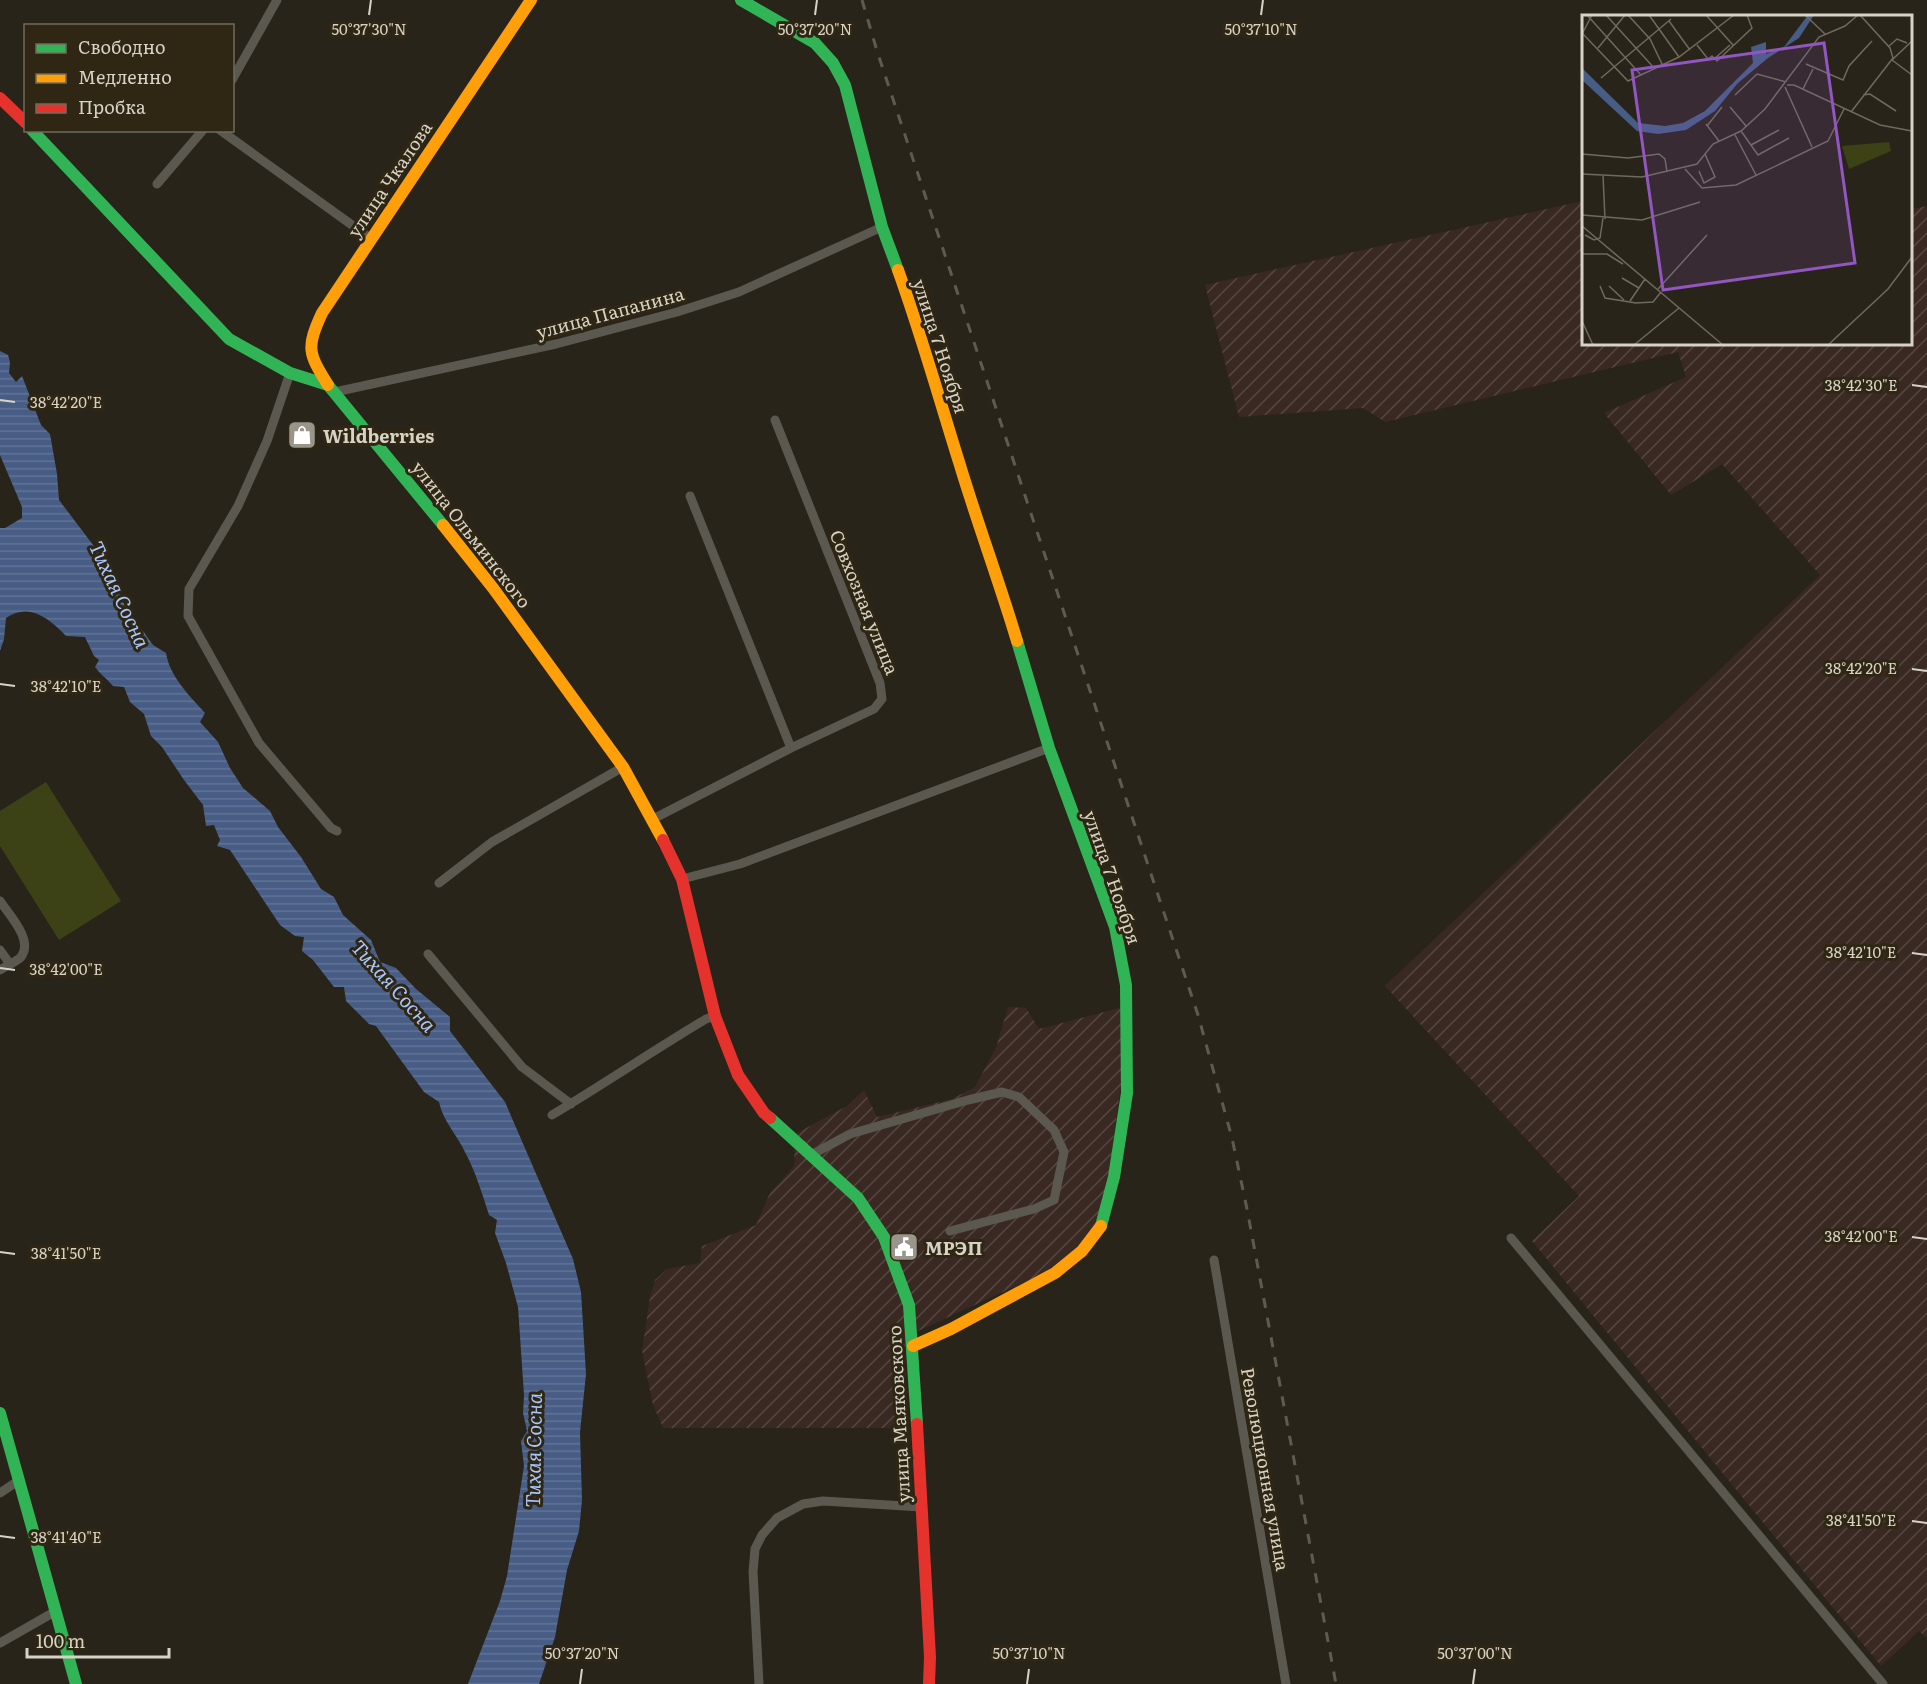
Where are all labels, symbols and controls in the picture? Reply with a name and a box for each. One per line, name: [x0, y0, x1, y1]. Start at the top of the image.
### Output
inset map: [1582, 15, 1912, 345]
text: 50°37'30"N: [331, 17, 407, 40]
text: 50°37'20"N: [778, 17, 852, 40]
text: 50°37'10"N: [1224, 17, 1298, 40]
legend: [24, 24, 234, 132]
text: Свободно: [78, 33, 166, 60]
text: Медленно: [78, 63, 172, 90]
text: Пробка: [78, 93, 146, 120]
street label: улица Чкалова: [340, 115, 438, 242]
street label: улица 7 Ноября: [907, 275, 975, 417]
street label: улица Папанина: [533, 279, 687, 345]
text: 38°42'30"E: [1825, 373, 1897, 396]
text: 38°42'20"E: [30, 390, 102, 413]
shop icon: Wildberries: [286, 419, 318, 451]
place label: Wildberries: [323, 422, 434, 449]
street label: улица Ольминского: [406, 454, 538, 614]
street label: Совхозная улица: [824, 526, 906, 679]
water label: Тихая Сосна: [83, 536, 159, 653]
text: 38°42'20"E: [1825, 656, 1897, 679]
text: 38°42'10"E: [31, 674, 101, 697]
street label: улица 7 Ноября: [1077, 806, 1149, 948]
water label: Тихая Сосна: [345, 932, 445, 1038]
text: 38°42'10"E: [1826, 940, 1896, 963]
text: 38°42'00"E: [29, 957, 103, 980]
text: 38°42'00"E: [1824, 1224, 1898, 1247]
public building icon: МРЭП: [888, 1231, 920, 1263]
place label: МРЭП: [925, 1234, 982, 1261]
text: 38°41'50"E: [31, 1241, 101, 1264]
street label: улица Маяковского: [880, 1325, 916, 1503]
street label: Революционная улица: [1235, 1365, 1297, 1573]
water label: Тихая Сосна: [516, 1392, 548, 1508]
text: 38°41'50"E: [1826, 1508, 1896, 1531]
text: 38°41'40"E: [30, 1525, 102, 1548]
scale bar: [27, 1621, 170, 1659]
text: 100 m: [36, 1627, 85, 1654]
text: 50°37'20"N: [545, 1641, 619, 1664]
text: 50°37'10"N: [992, 1641, 1066, 1664]
text: 50°37'00"N: [1437, 1641, 1513, 1664]

